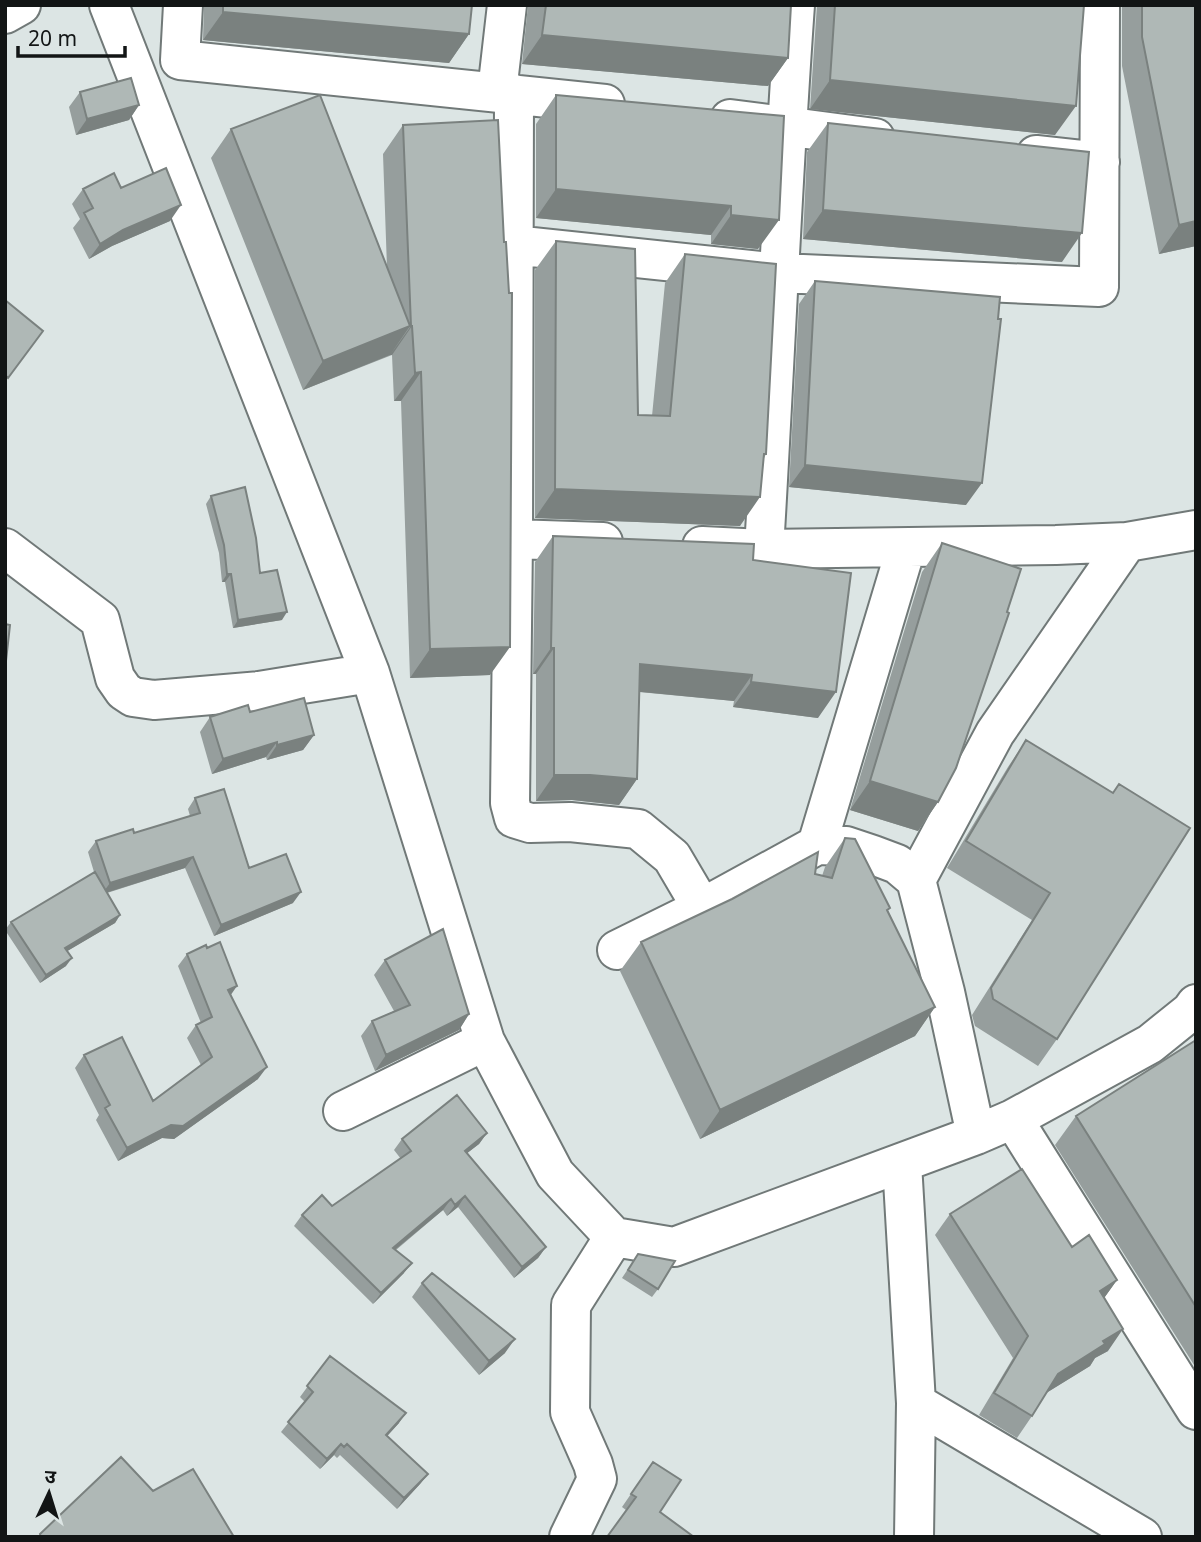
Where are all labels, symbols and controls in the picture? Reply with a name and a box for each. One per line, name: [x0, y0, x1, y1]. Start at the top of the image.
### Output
scale bar: [18, 14, 124, 58]
text: 20 m: [28, 24, 77, 52]
north arrow: [14, 1458, 84, 1528]
text: उ: [44, 1463, 58, 1489]

